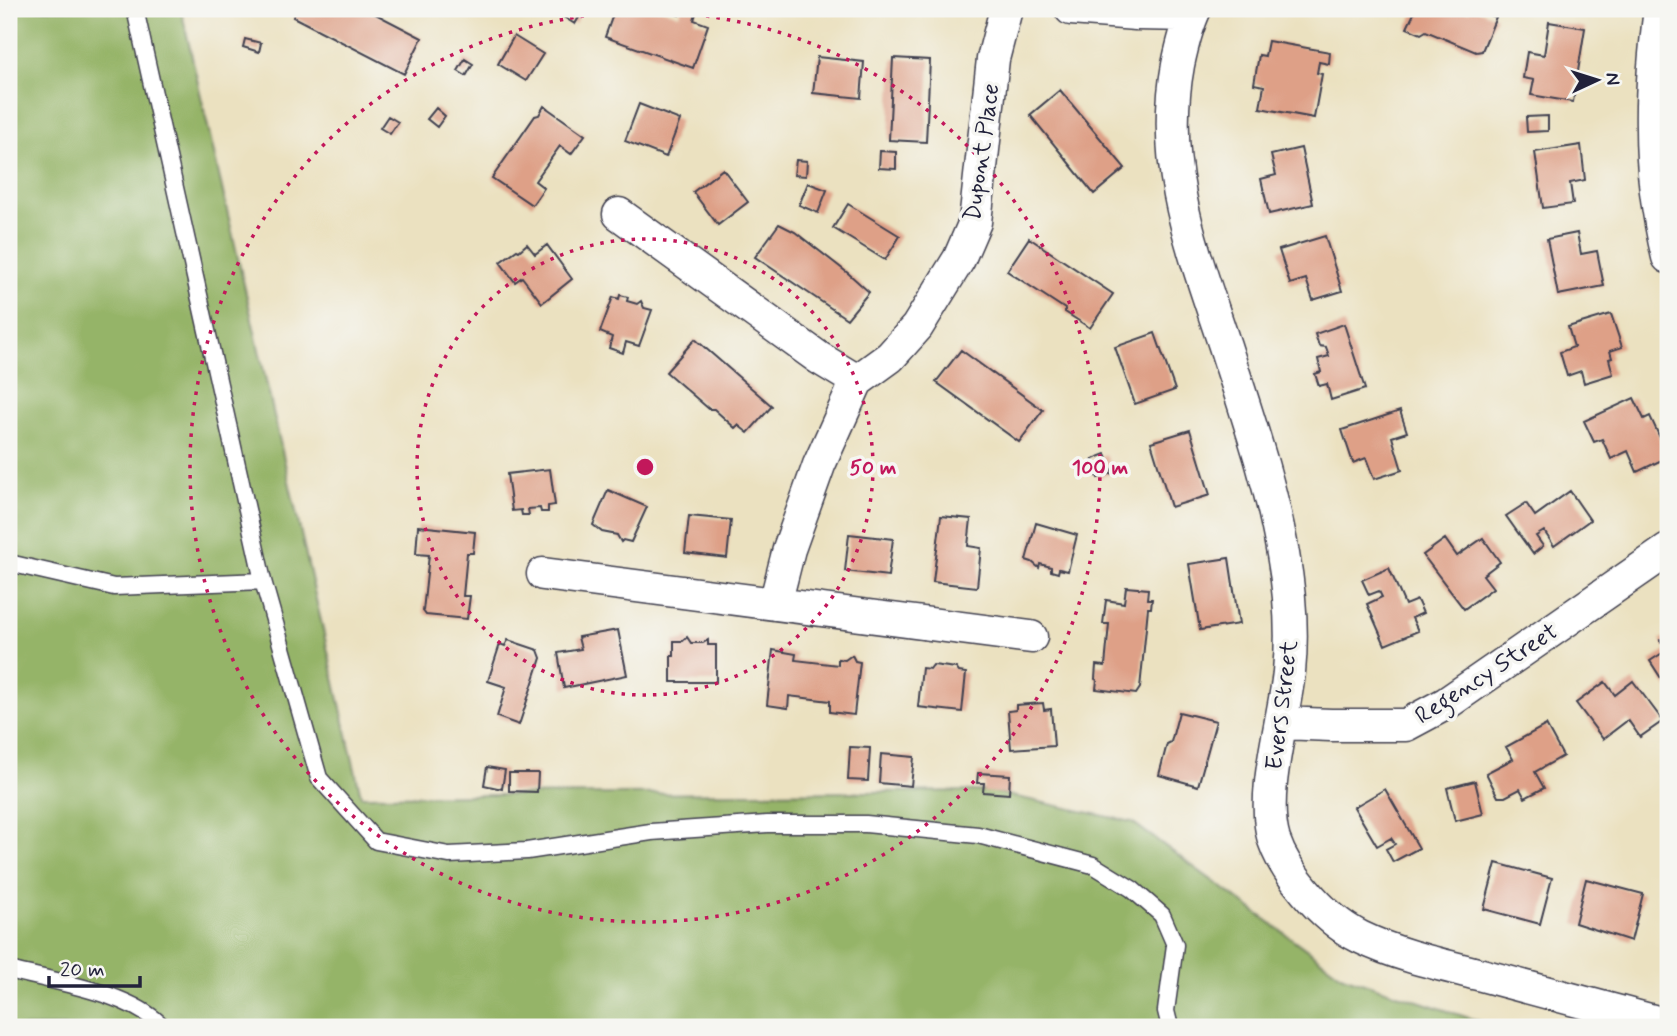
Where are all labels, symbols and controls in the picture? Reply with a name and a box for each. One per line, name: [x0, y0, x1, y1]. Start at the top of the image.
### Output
north arrow: [1562, 46, 1632, 116]
text: N: [1600, 72, 1625, 86]
street label: Dupont Place: [957, 81, 1007, 223]
text: 50 m: [850, 454, 897, 482]
text: 100 m: [1072, 454, 1128, 482]
centre of rings: [633, 455, 657, 479]
street label: Regency Street: [1409, 616, 1566, 735]
street label: Evers Street: [1259, 639, 1306, 772]
scale bar: [49, 945, 140, 989]
text: 20 m: [60, 956, 105, 984]

